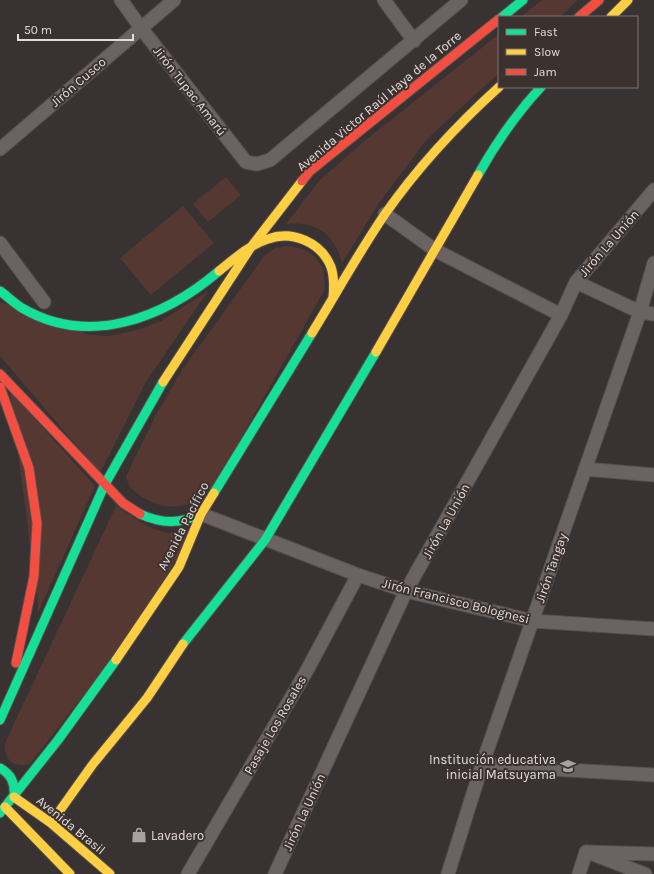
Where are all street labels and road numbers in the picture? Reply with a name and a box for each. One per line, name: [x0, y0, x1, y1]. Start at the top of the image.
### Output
street label: Avenida Victor Raúl Haya de la Torre: [294, 28, 464, 174]
street label: Jirón Tupac Amarú: [150, 43, 230, 139]
street label: Jirón Cusco: [47, 54, 109, 110]
street label: Jirón La Unión: [576, 207, 642, 279]
street label: Avenida Pacífico: [154, 479, 212, 573]
street label: Jirón La Unión: [419, 481, 473, 561]
street label: Jirón Tangay: [532, 531, 570, 605]
street label: Jirón Francisco Bolognesi: [381, 575, 531, 627]
street label: Pasaje Los Rosales: [241, 673, 309, 777]
street label: Jirón La Unión: [280, 771, 328, 853]
street label: Avenida Brasil: [34, 793, 108, 857]

